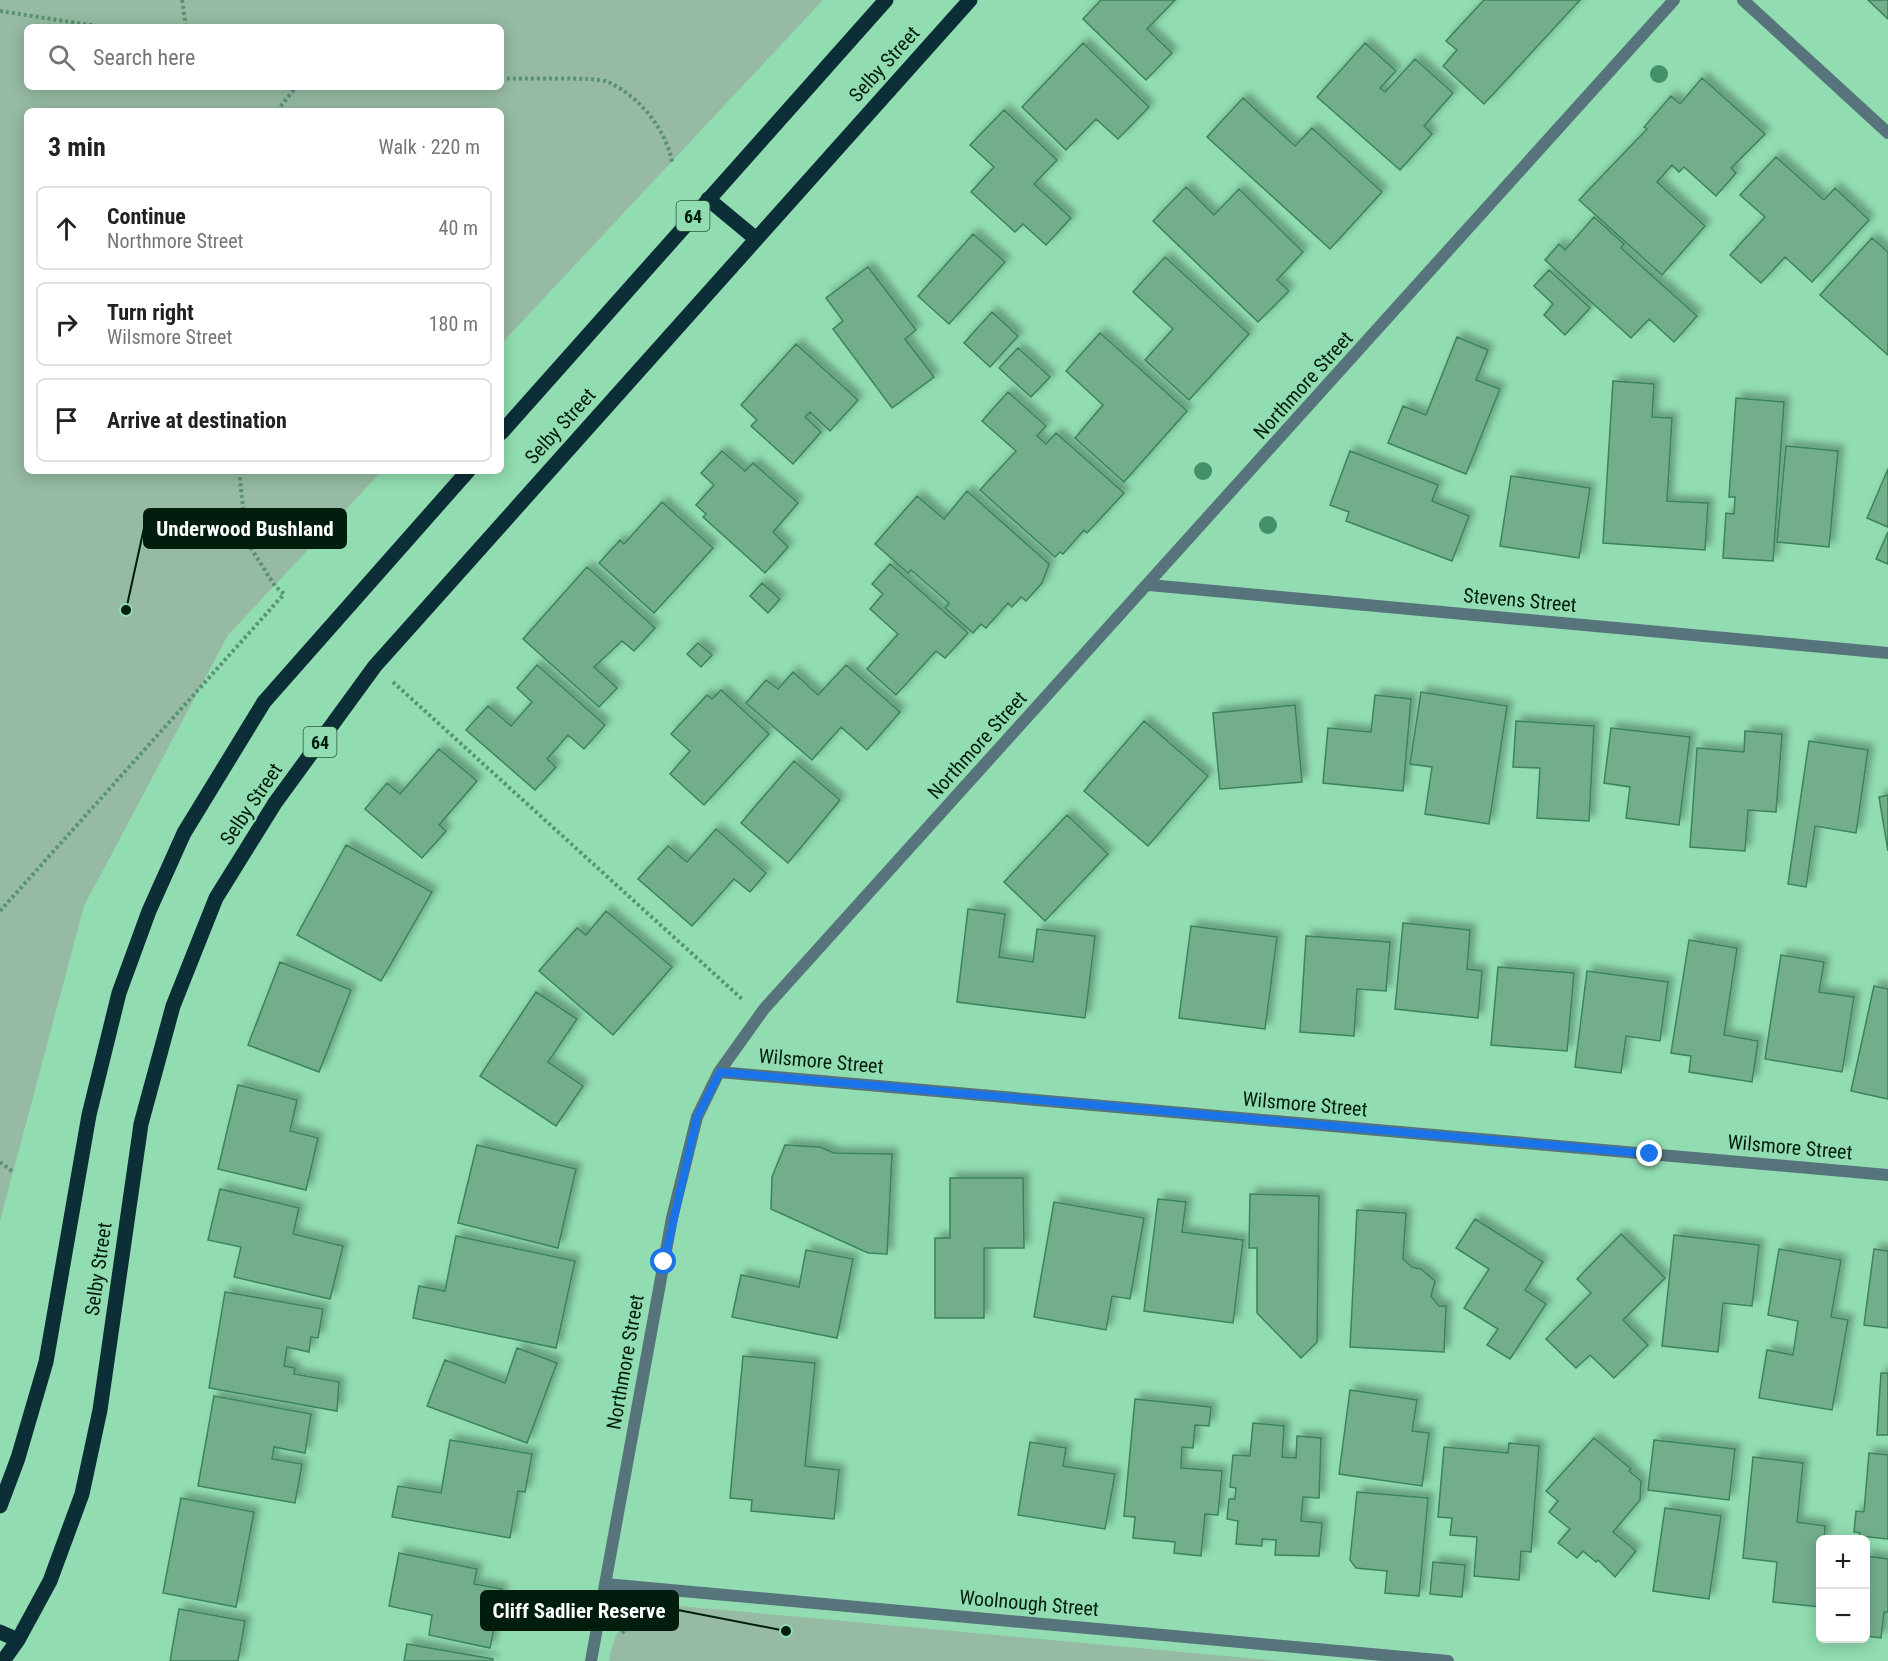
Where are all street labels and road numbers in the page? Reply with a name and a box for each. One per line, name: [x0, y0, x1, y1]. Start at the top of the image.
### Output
street label: Selby Street: [844, 21, 924, 107]
road number: 64: [676, 201, 710, 231]
street label: Northmore Street: [1248, 326, 1358, 444]
street label: Selby Street: [520, 383, 600, 469]
street label: Stevens Street: [1462, 583, 1578, 617]
street label: Northmore Street: [922, 686, 1032, 804]
road number: 64: [304, 727, 336, 757]
street label: Selby Street: [215, 758, 287, 850]
street label: Wilsmore Street: [758, 1044, 885, 1078]
street label: Wilsmore Street: [1242, 1087, 1369, 1121]
street label: Wilsmore Street: [1727, 1130, 1854, 1164]
street label: Selby Street: [80, 1221, 116, 1317]
street label: Northmore Street: [601, 1293, 649, 1431]
street label: Woolnough Street: [958, 1585, 1100, 1621]

